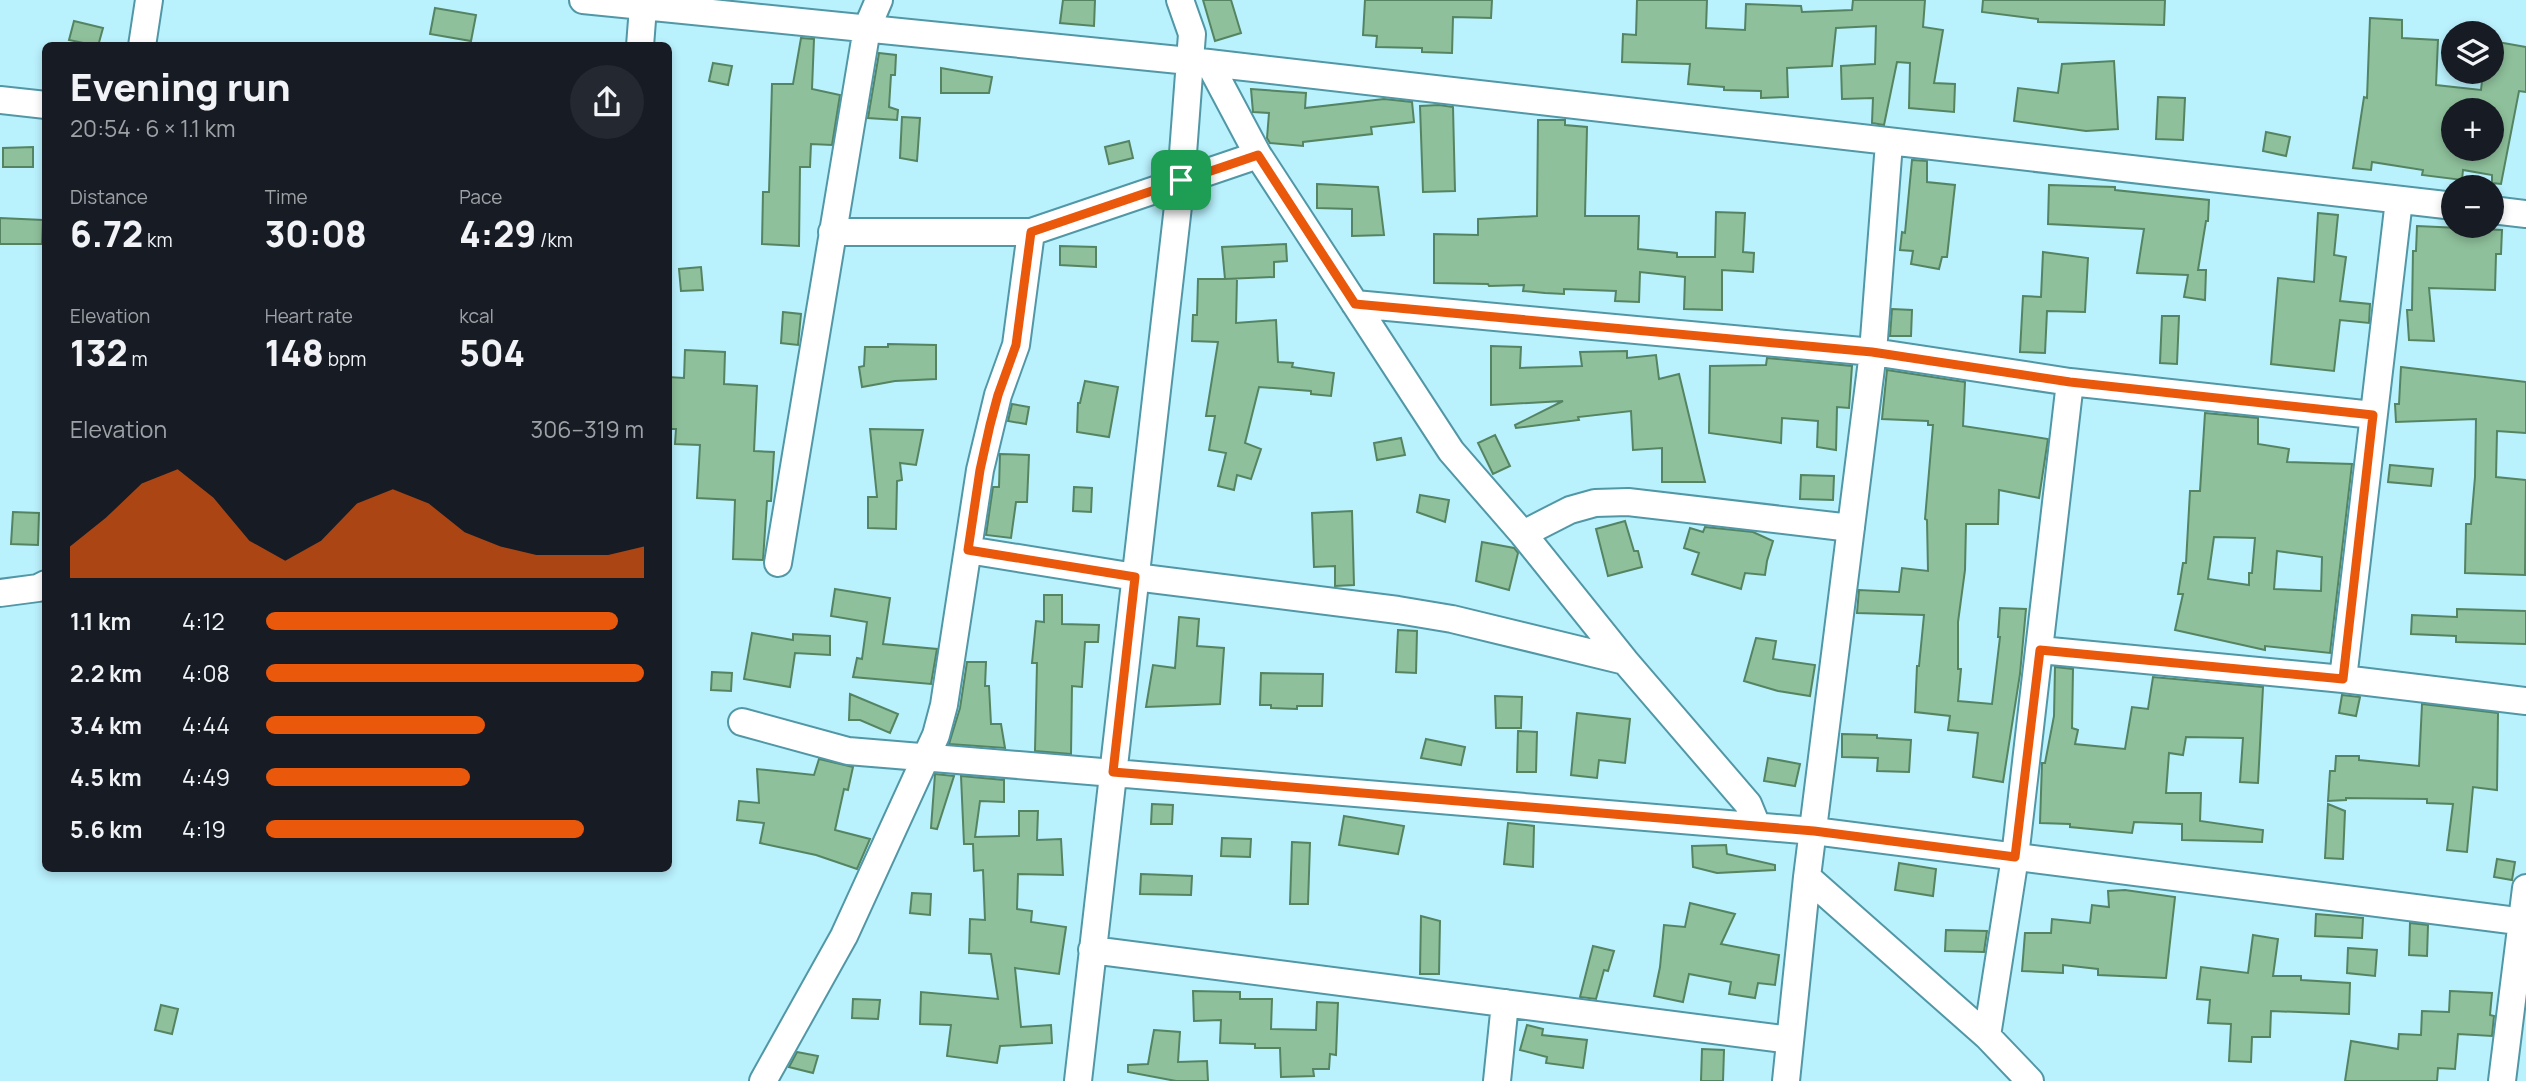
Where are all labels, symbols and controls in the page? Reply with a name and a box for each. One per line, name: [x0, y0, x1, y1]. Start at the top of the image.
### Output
map controls: [2441, 21, 2504, 238]
button: layers: [2441, 21, 2504, 84]
text: Evening run: [70, 60, 291, 112]
button: share: [570, 65, 644, 139]
button: +: [2441, 98, 2504, 161]
text: 20:54 · 6 × 1.1 km: [70, 112, 236, 144]
pin: [1151, 150, 1211, 210]
icon: arrive: [1162, 161, 1200, 199]
button: −: [2441, 175, 2504, 238]
text: Distance: [70, 184, 148, 210]
text: Time: [265, 184, 308, 210]
text: Pace: [459, 184, 502, 210]
text: 6.72: [70, 210, 143, 258]
text: 30:08: [265, 210, 367, 258]
text: 4:29: [459, 210, 536, 258]
text: km: [143, 227, 173, 253]
text: /km: [536, 227, 573, 253]
text: Elevation: [70, 303, 150, 329]
text: Heart rate: [265, 303, 353, 329]
text: kcal: [459, 303, 494, 329]
text: 132: [70, 329, 128, 377]
text: 148: [265, 329, 324, 377]
text: 504: [459, 329, 525, 377]
text: m: [128, 346, 148, 372]
text: bpm: [324, 346, 366, 372]
text: Elevation: [70, 413, 167, 445]
text: 306–319 m: [530, 413, 644, 445]
text: 1.1 km: [70, 605, 131, 637]
text: 4:12: [182, 605, 225, 637]
text: 2.2 km: [70, 657, 142, 689]
text: 4:08: [182, 657, 230, 689]
text: 3.4 km: [70, 709, 142, 741]
text: 4:44: [182, 709, 230, 741]
text: 4.5 km: [70, 761, 142, 793]
text: 4:49: [182, 761, 230, 793]
text: 5.6 km: [70, 813, 142, 845]
text: 4:19: [182, 813, 226, 845]

